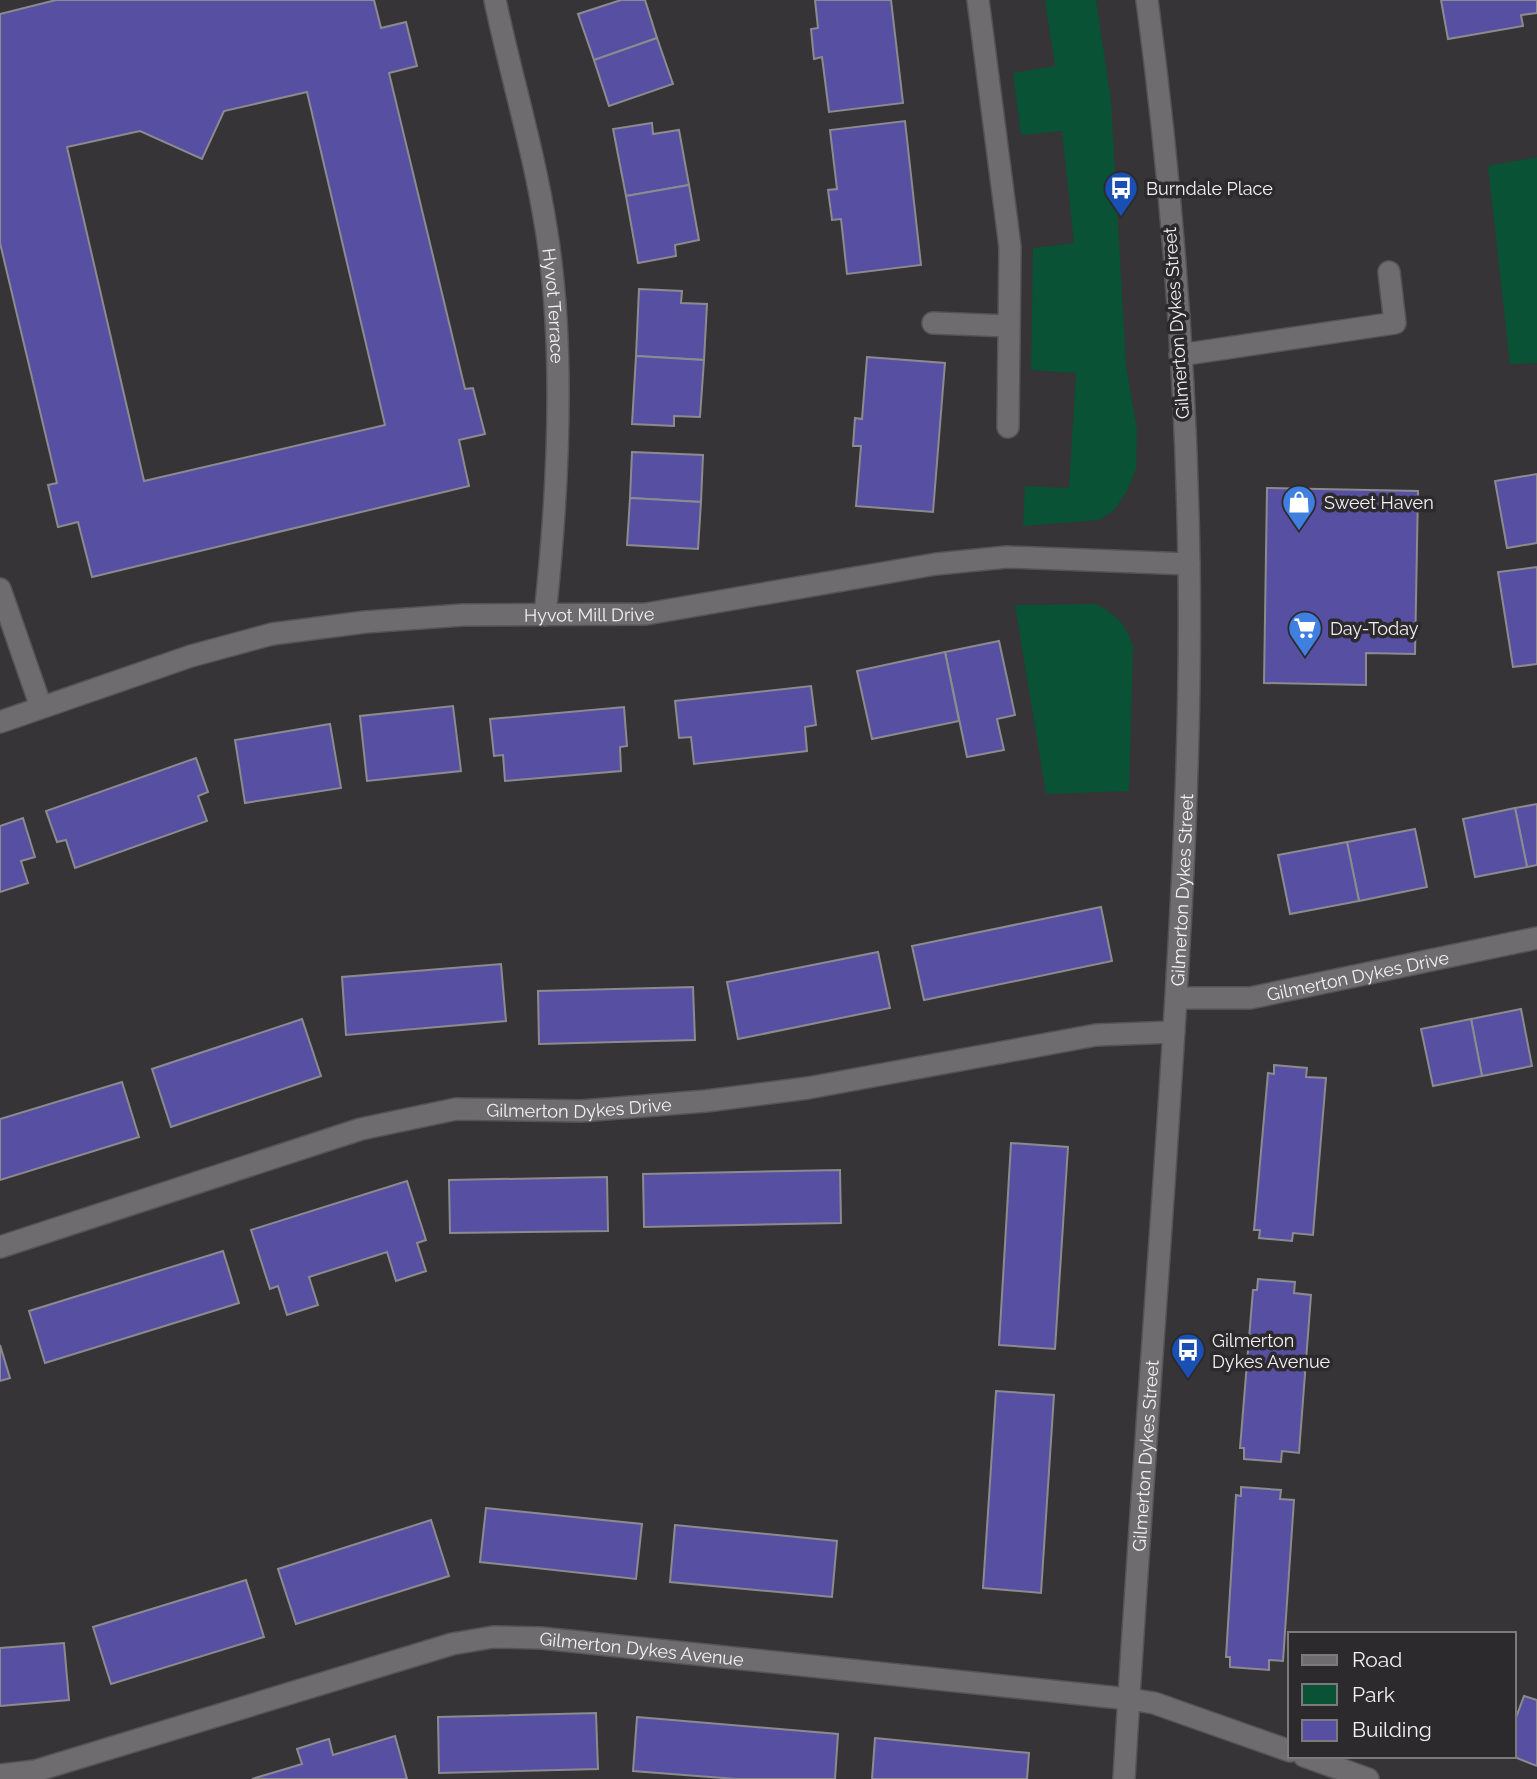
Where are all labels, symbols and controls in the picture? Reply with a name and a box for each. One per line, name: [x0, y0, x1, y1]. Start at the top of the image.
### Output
bus stop icon: Burndale Place: [1102, 169, 1140, 218]
place label: Burndale Place: [1146, 178, 1273, 199]
street label: Gilmerton Dykes Street: [1159, 226, 1193, 420]
street label: Hyvot Terrace: [539, 247, 568, 364]
shop icon: Sweet Haven: [1280, 483, 1318, 532]
place label: Sweet Haven: [1324, 492, 1434, 513]
street label: Hyvot Mill Drive: [524, 602, 656, 625]
supermarket icon: Day-Today: [1286, 609, 1324, 658]
place label: Day-Today: [1330, 618, 1419, 639]
street label: Gilmerton Dykes Street: [1166, 793, 1197, 987]
street label: Gilmerton Dykes Drive: [1265, 946, 1451, 1005]
street label: Gilmerton Dykes Drive: [486, 1093, 673, 1122]
place label: Gilmerton Dykes Avenue: [1212, 1330, 1331, 1372]
bus stop icon: Gilmerton Dykes Avenue: [1169, 1331, 1207, 1380]
street label: Gilmerton Dykes Street: [1128, 1359, 1162, 1552]
street label: Gilmerton Dykes Avenue: [539, 1627, 745, 1670]
legend: [1288, 1632, 1516, 1758]
text: Road: [1352, 1647, 1402, 1672]
text: Park: [1352, 1682, 1395, 1707]
text: Building: [1352, 1717, 1432, 1742]

